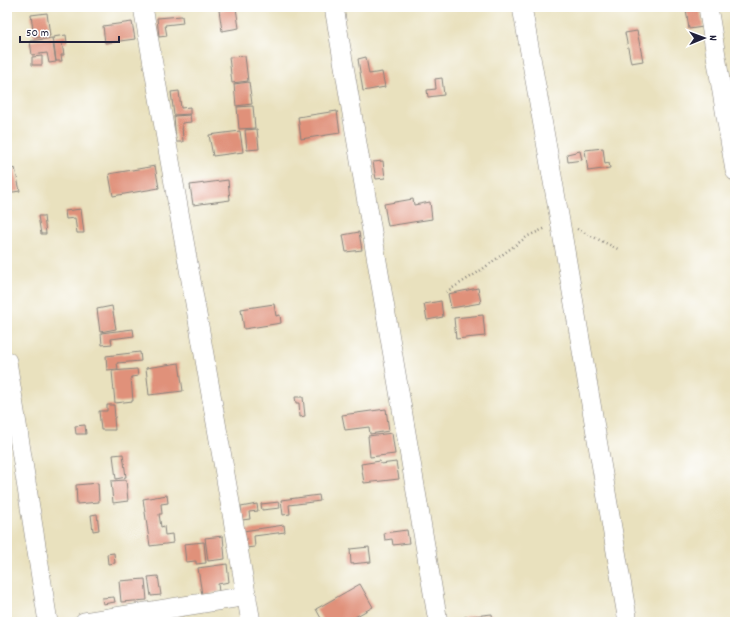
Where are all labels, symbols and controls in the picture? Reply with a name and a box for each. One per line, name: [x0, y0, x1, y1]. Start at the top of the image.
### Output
scale bar: [20, 18, 119, 44]
north arrow: [684, 18, 724, 58]
text: 50 m: [26, 25, 49, 42]
text: N: [704, 35, 720, 41]

